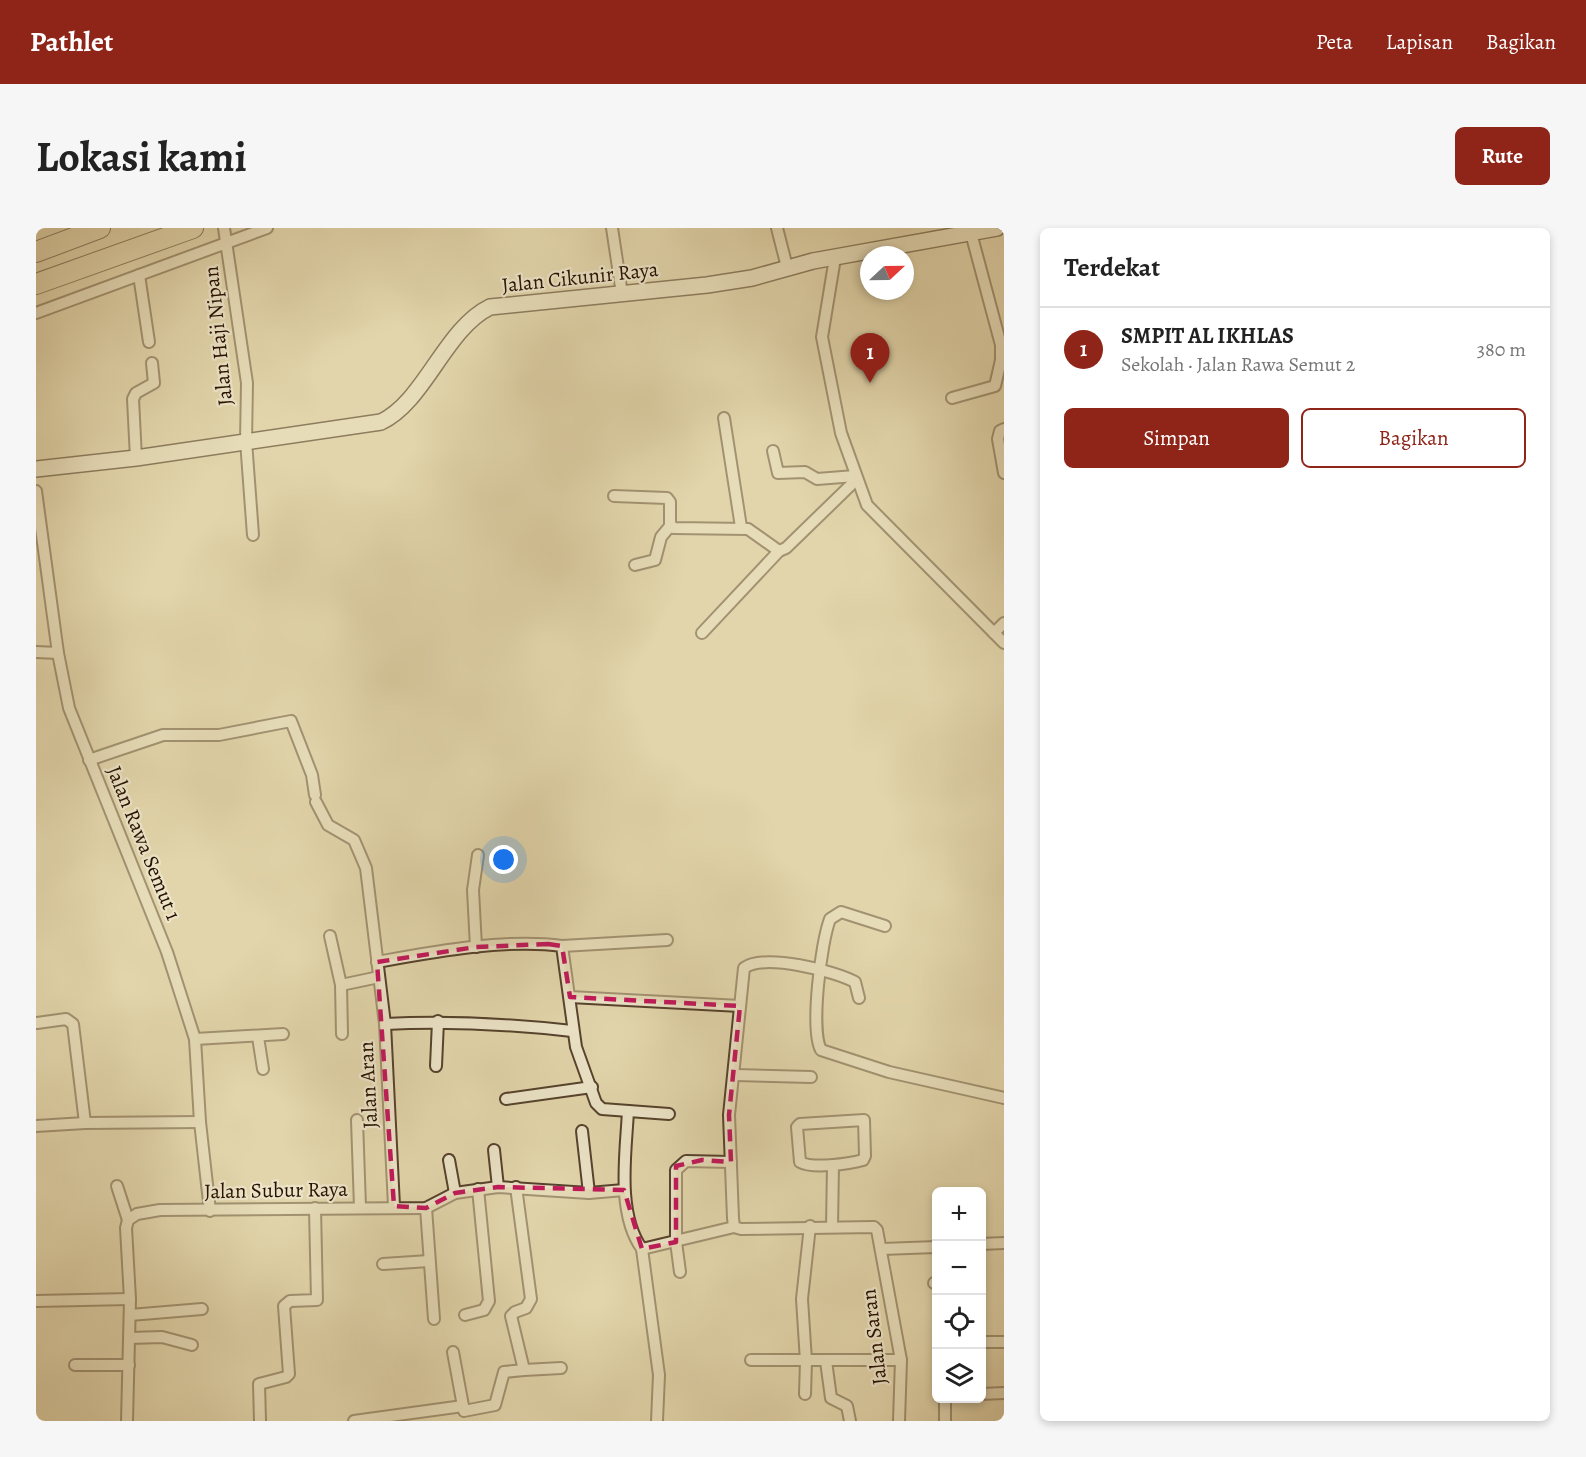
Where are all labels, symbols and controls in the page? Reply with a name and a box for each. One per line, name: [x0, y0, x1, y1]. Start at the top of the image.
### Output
text: Pathlet: [30, 23, 113, 61]
text: Peta: [1316, 28, 1353, 56]
text: Lapisan: [1386, 28, 1453, 56]
text: Bagikan: [1486, 28, 1556, 56]
button: Rute: [1455, 127, 1550, 185]
text: Lokasi kami: [36, 128, 247, 185]
north arrow: [860, 246, 914, 300]
text: Terdekat: [1064, 250, 1160, 285]
street label: Jalan Cikunir Raya: [500, 255, 660, 299]
street label: Jalan Haji Nipan: [197, 265, 239, 407]
text: SMPIT AL IKHLAS: [1121, 321, 1294, 351]
pin: 1: [850, 334, 890, 383]
text: 1: [1080, 336, 1087, 363]
text: 380 m: [1477, 336, 1526, 363]
text: Sekolah · Jalan Rawa Semut 2: [1121, 351, 1355, 378]
button: Simpan: [1064, 408, 1289, 468]
button: Bagikan: [1301, 408, 1526, 468]
street label: Jalan Rawa Semut 1: [100, 762, 188, 924]
your location: [489, 845, 518, 874]
street label: Jalan Aran: [352, 1041, 384, 1129]
street label: Jalan Subur Raya: [204, 1175, 348, 1205]
map controls: [932, 1187, 986, 1403]
button: +: [932, 1187, 986, 1241]
button: −: [932, 1241, 986, 1295]
street label: Jalan Saran: [854, 1288, 894, 1386]
button: locate: [932, 1295, 986, 1349]
button: layers: [932, 1349, 986, 1403]

